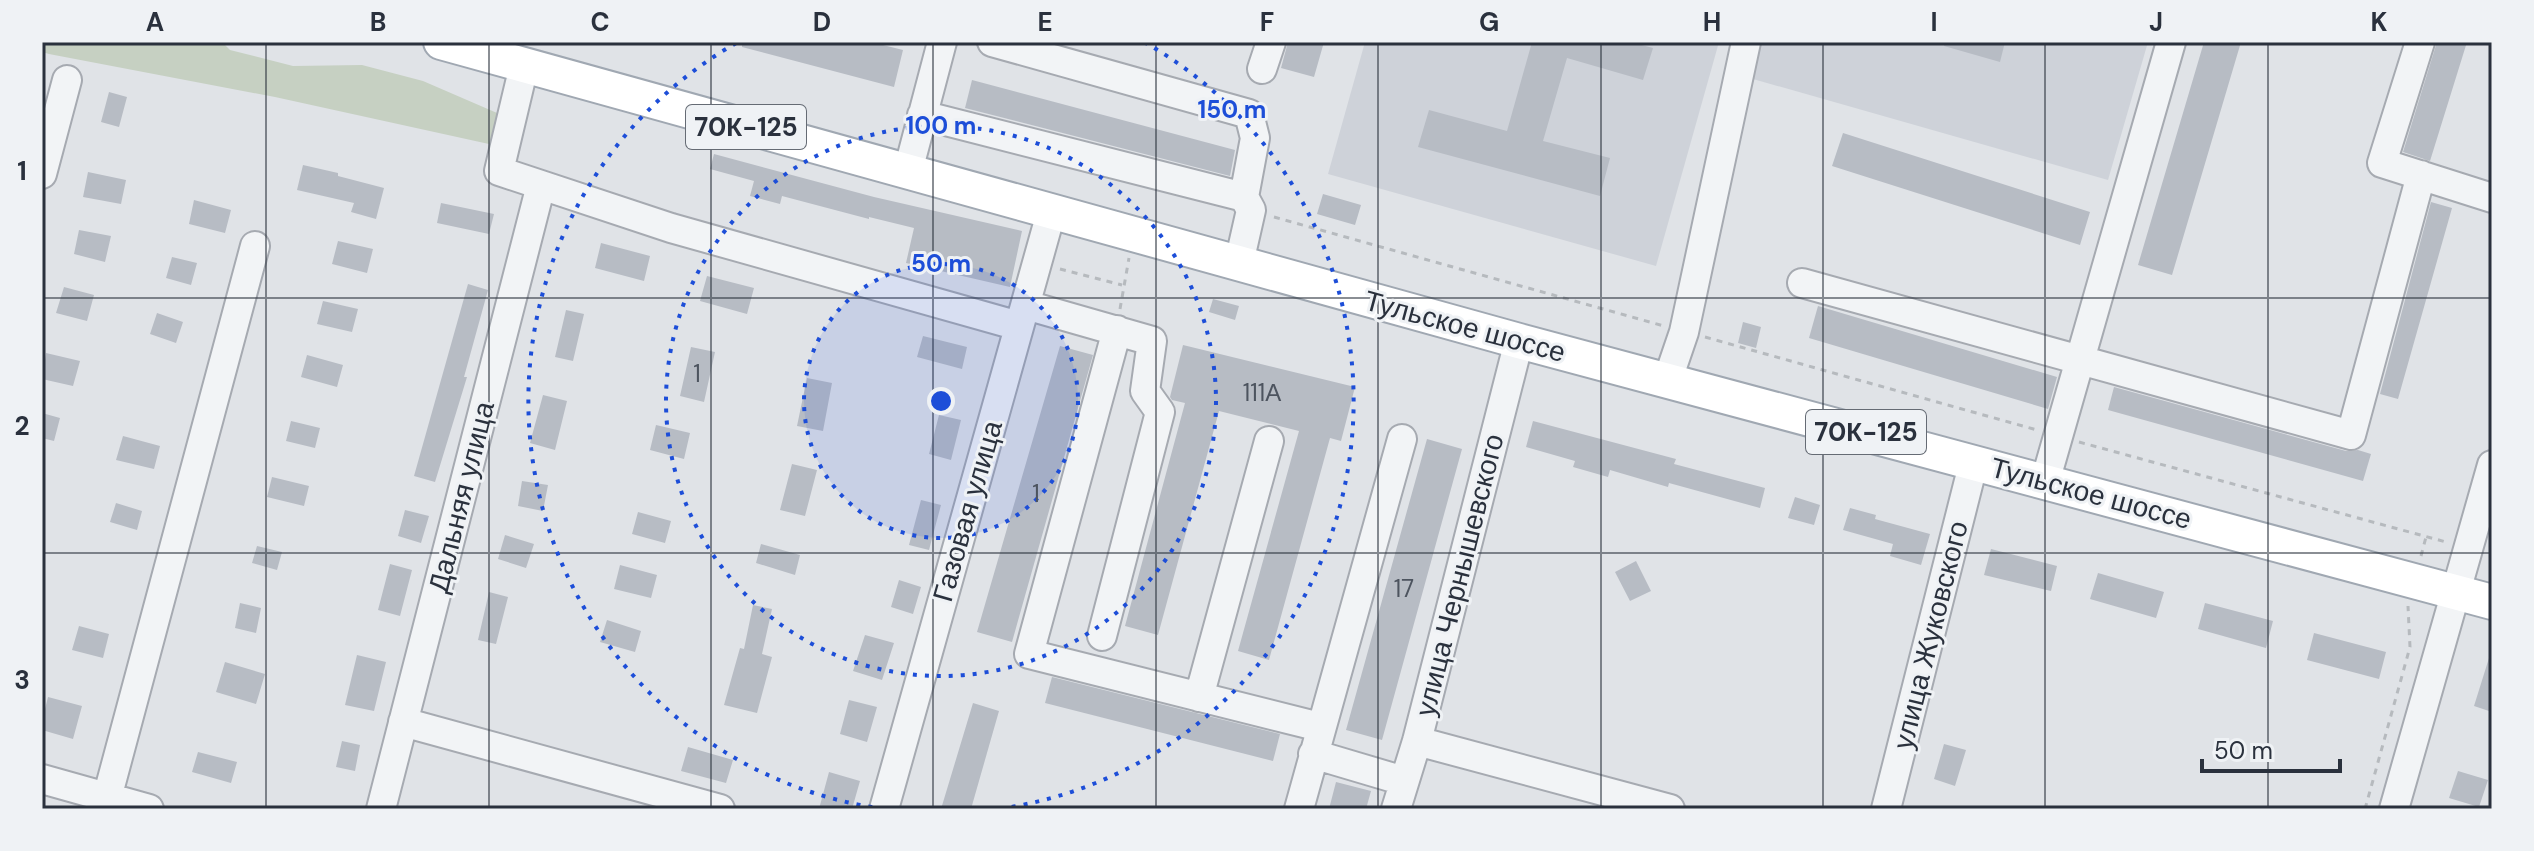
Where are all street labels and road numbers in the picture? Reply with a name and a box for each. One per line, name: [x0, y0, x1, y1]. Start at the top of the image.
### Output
road number: 70К-125: [686, 105, 806, 149]
street label: Тульское шоссе: [1360, 282, 1569, 371]
street label: Дальняя улица: [420, 397, 503, 597]
road number: 70К-125: [1806, 410, 1926, 454]
street label: Газовая улица: [924, 416, 1011, 606]
street label: улица Чернышевского: [1406, 430, 1512, 720]
street label: Тульское шоссе: [1986, 449, 2195, 538]
street label: улица Жуковского: [1884, 517, 1977, 753]

